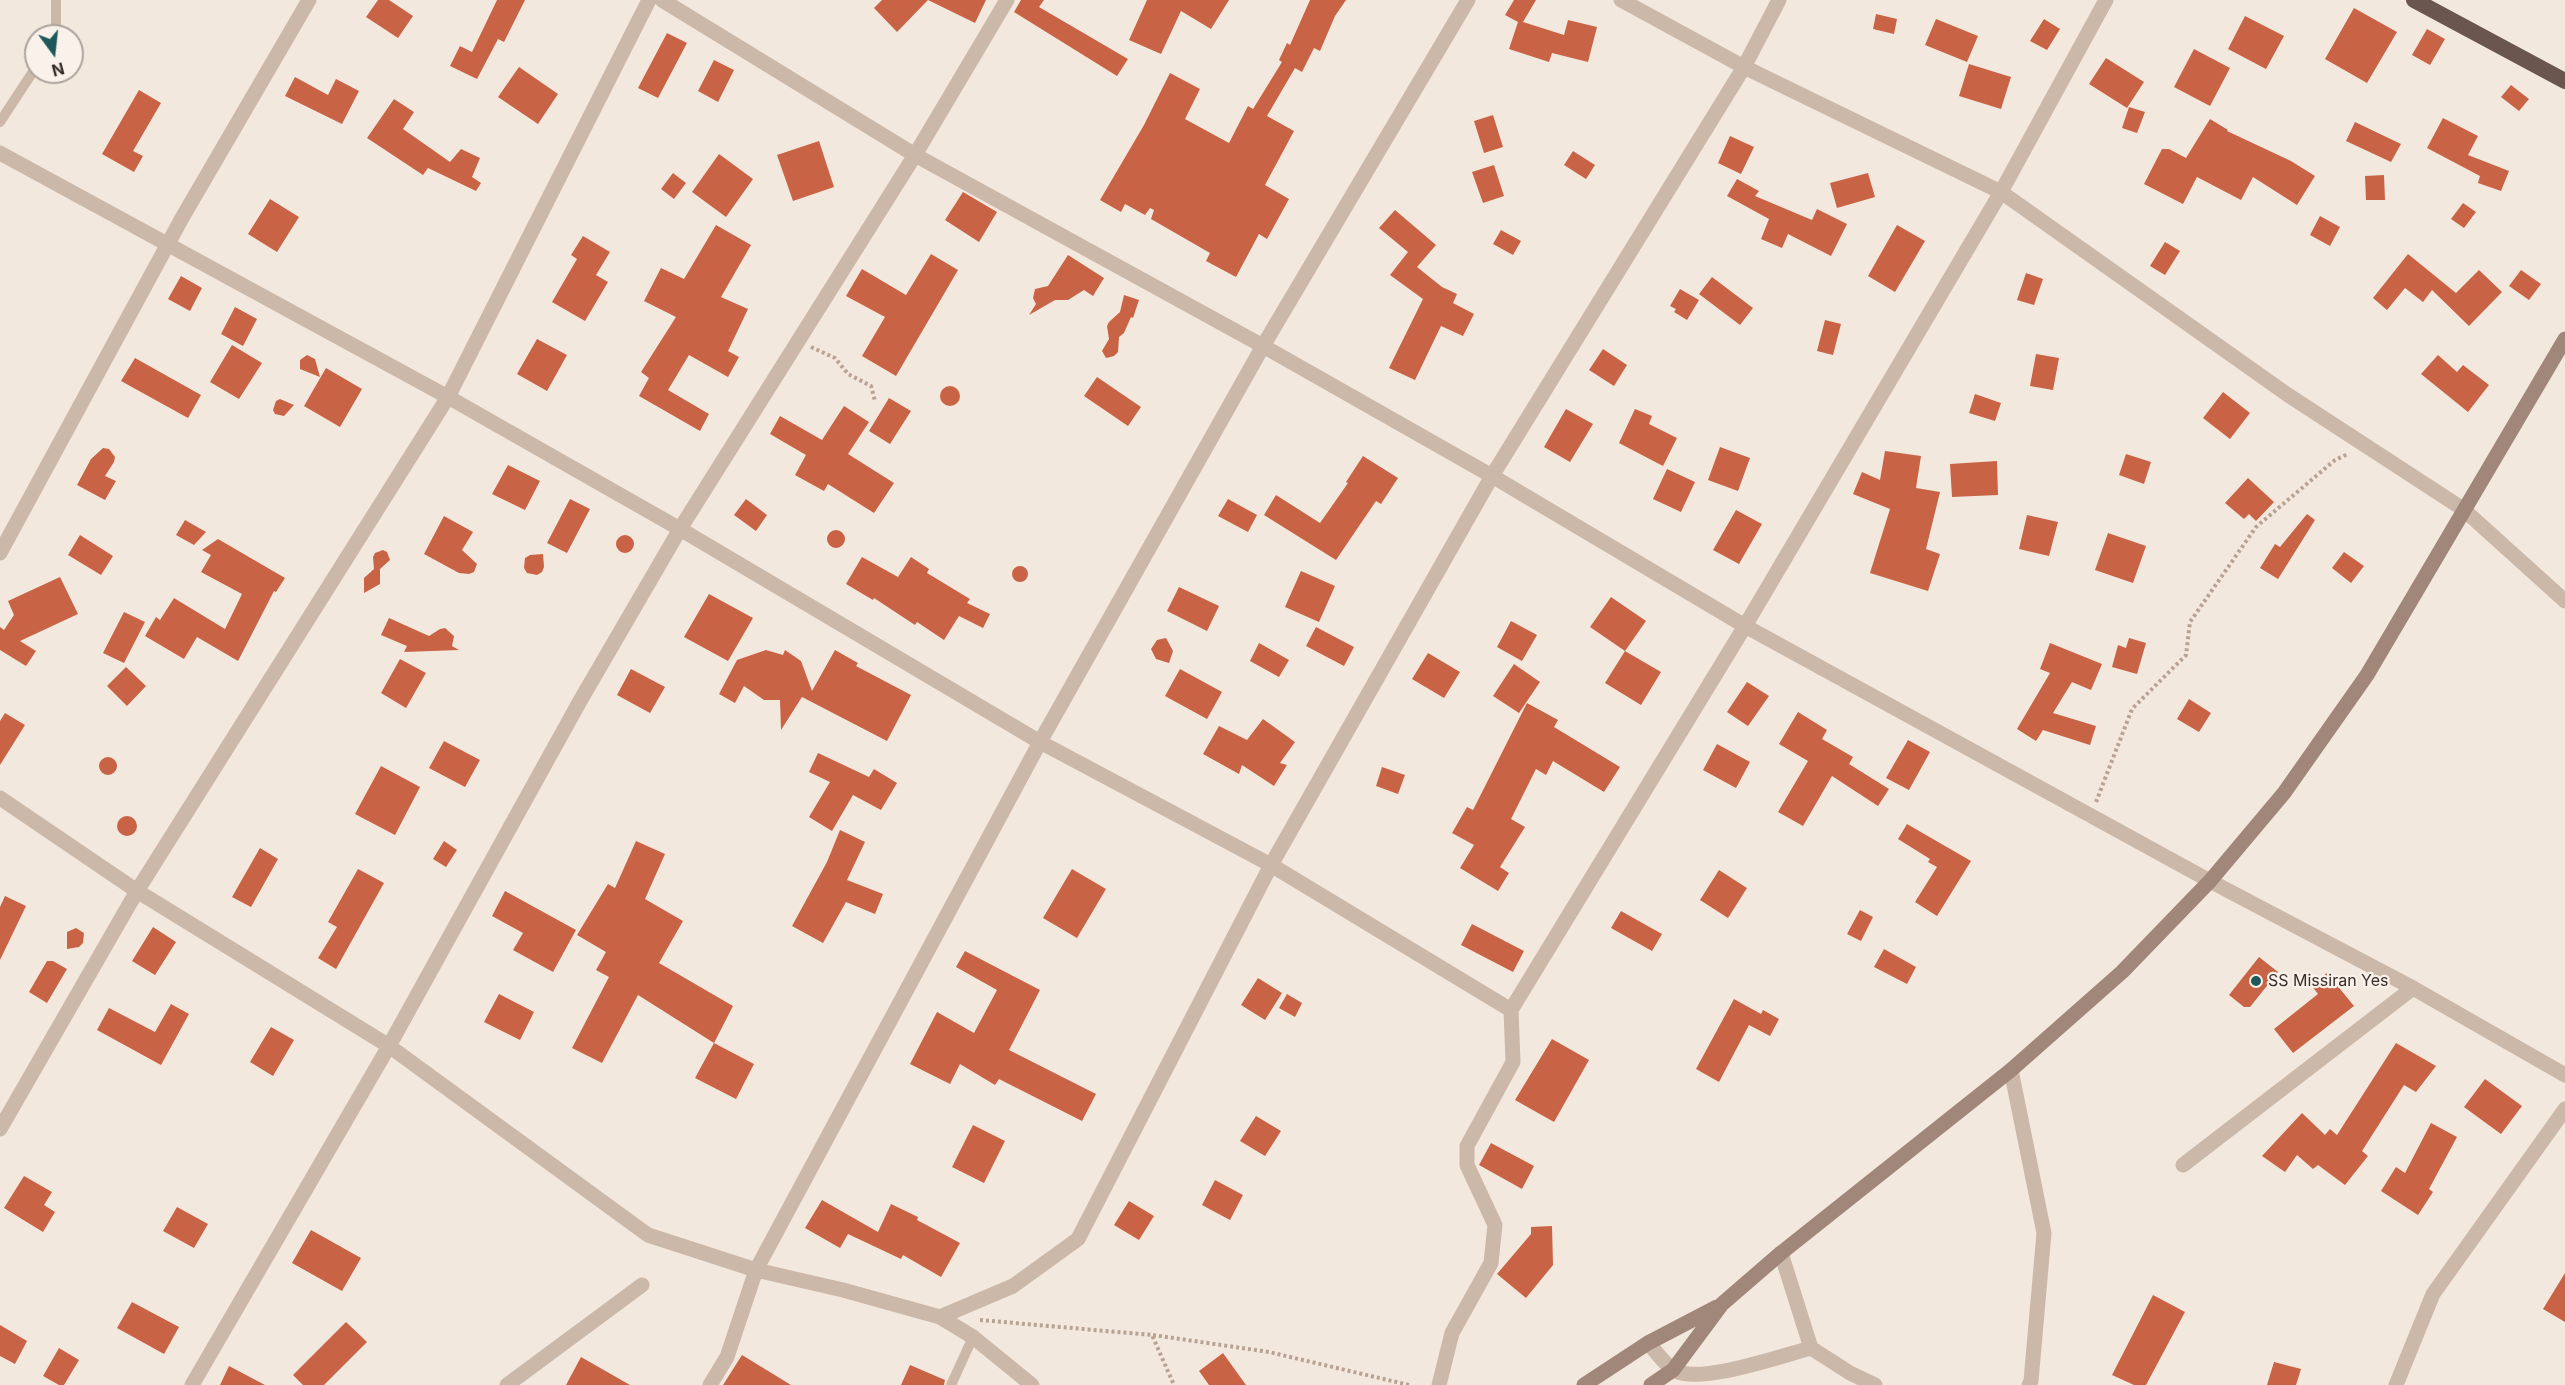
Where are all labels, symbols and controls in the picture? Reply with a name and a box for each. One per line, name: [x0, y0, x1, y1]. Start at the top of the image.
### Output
north arrow: [24, 24, 84, 84]
text: N: [50, 58, 67, 81]
place label: SS Missiran Yes: [2268, 971, 2388, 991]
marker: SS Missiran Yes: [2249, 974, 2263, 988]

